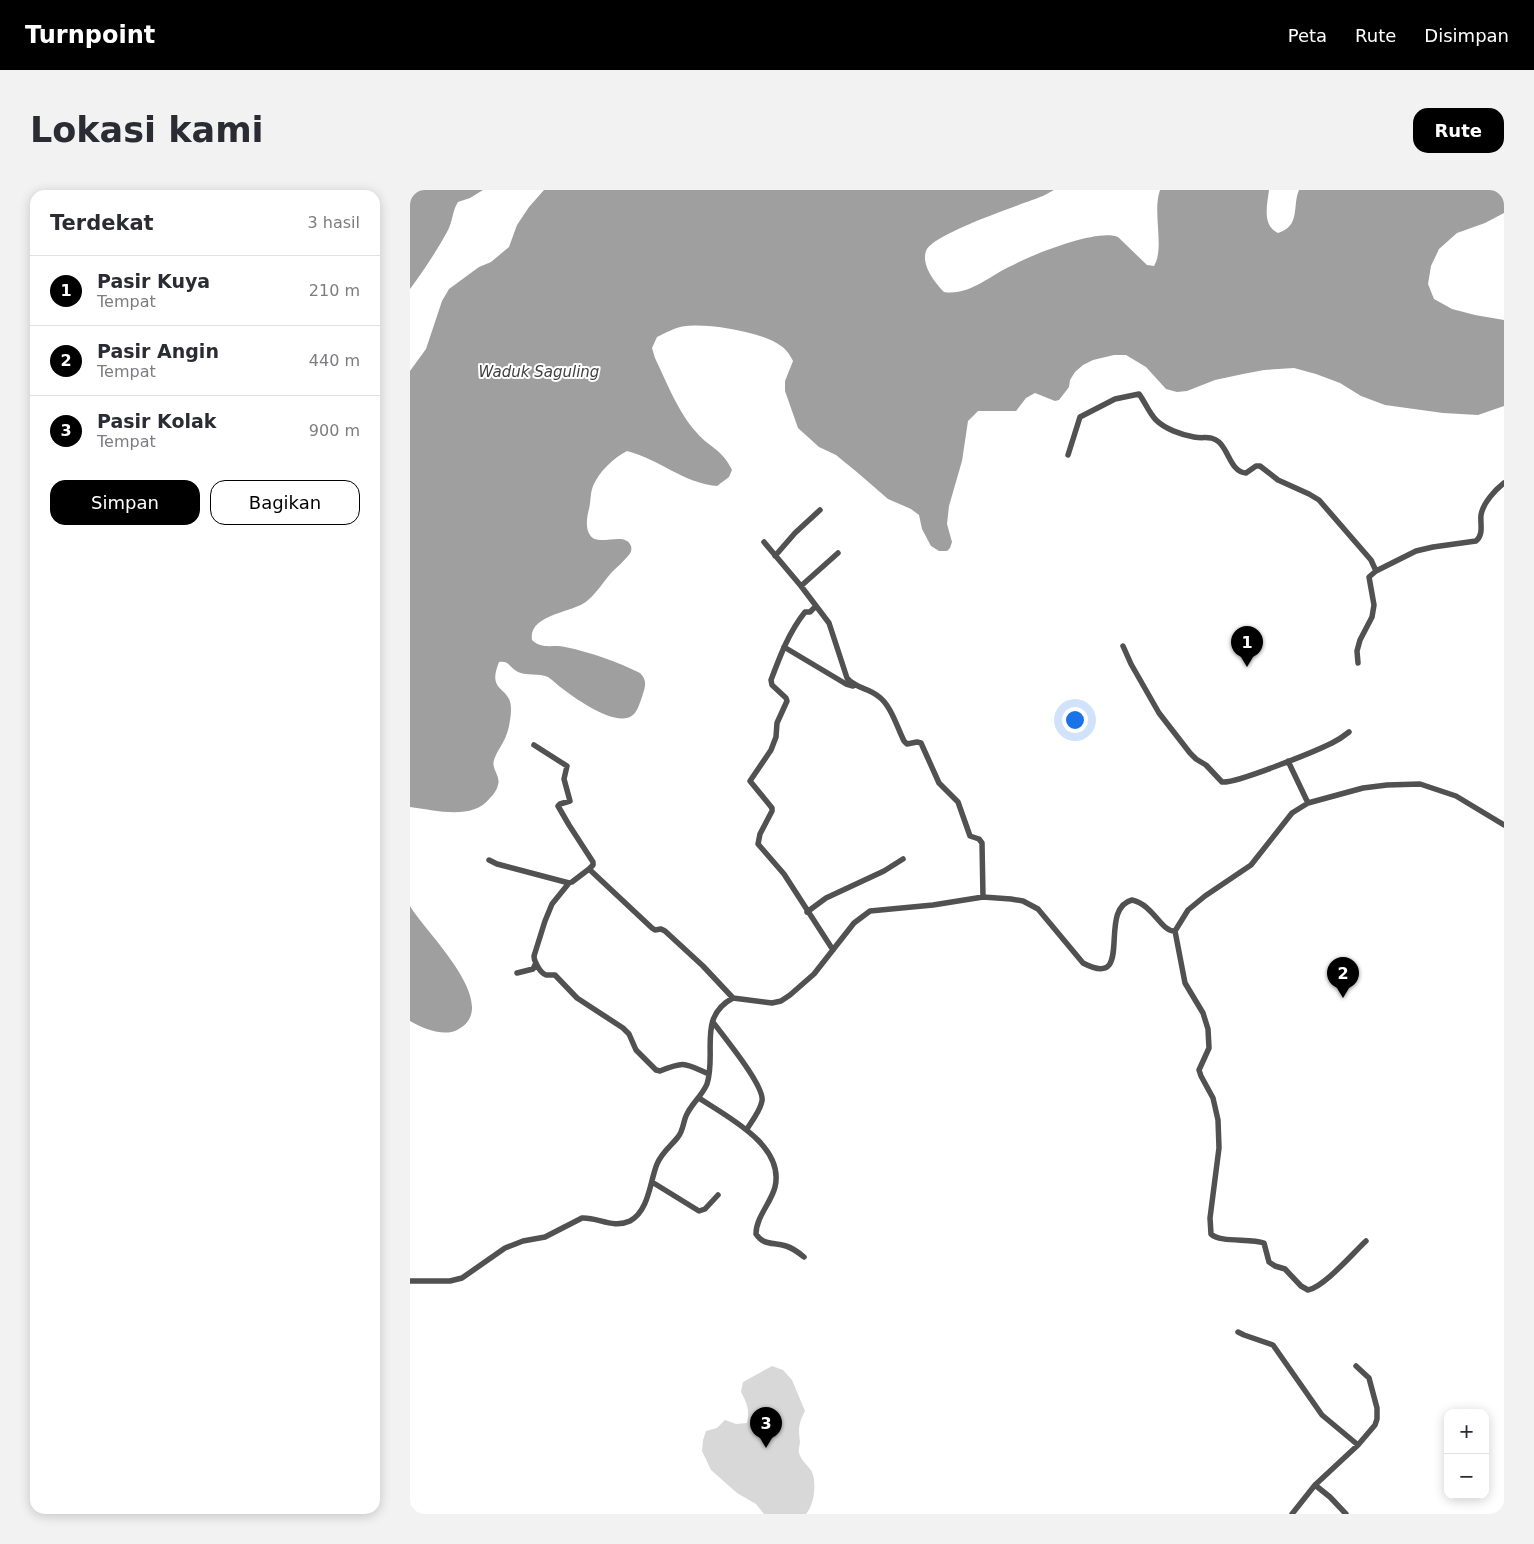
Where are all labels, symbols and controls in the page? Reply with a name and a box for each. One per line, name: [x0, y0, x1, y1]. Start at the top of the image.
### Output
text: Turnpoint: [25, 21, 155, 49]
text: Peta: [1288, 25, 1327, 46]
text: Rute: [1355, 25, 1396, 46]
text: Disimpan: [1424, 25, 1509, 46]
button: Rute: [1413, 108, 1504, 153]
text: Lokasi kami: [30, 110, 264, 150]
text: Terdekat: [50, 211, 154, 235]
text: 3 hasil: [308, 213, 360, 232]
text: Pasir Kuya: [97, 270, 210, 292]
text: 1: [60, 281, 72, 300]
text: 210 m: [309, 281, 360, 300]
text: Tempat: [97, 292, 156, 311]
text: Pasir Angin: [97, 340, 219, 362]
text: 2: [60, 351, 72, 370]
text: 440 m: [309, 351, 360, 370]
text: Tempat: [97, 362, 156, 381]
water label: Waduk Saguling: [479, 363, 599, 381]
text: Pasir Kolak: [97, 410, 216, 432]
text: 3: [60, 421, 72, 440]
text: 900 m: [309, 421, 360, 440]
text: Tempat: [97, 432, 156, 451]
button: Simpan: [50, 480, 200, 525]
button: Bagikan: [210, 480, 360, 525]
pin: 1: [1231, 626, 1263, 667]
your location: [1062, 707, 1088, 733]
pin: 2: [1327, 957, 1359, 998]
pin: 3: [750, 1407, 782, 1448]
map controls: [1444, 1409, 1489, 1499]
button: +: [1444, 1409, 1489, 1454]
button: −: [1444, 1454, 1489, 1499]

